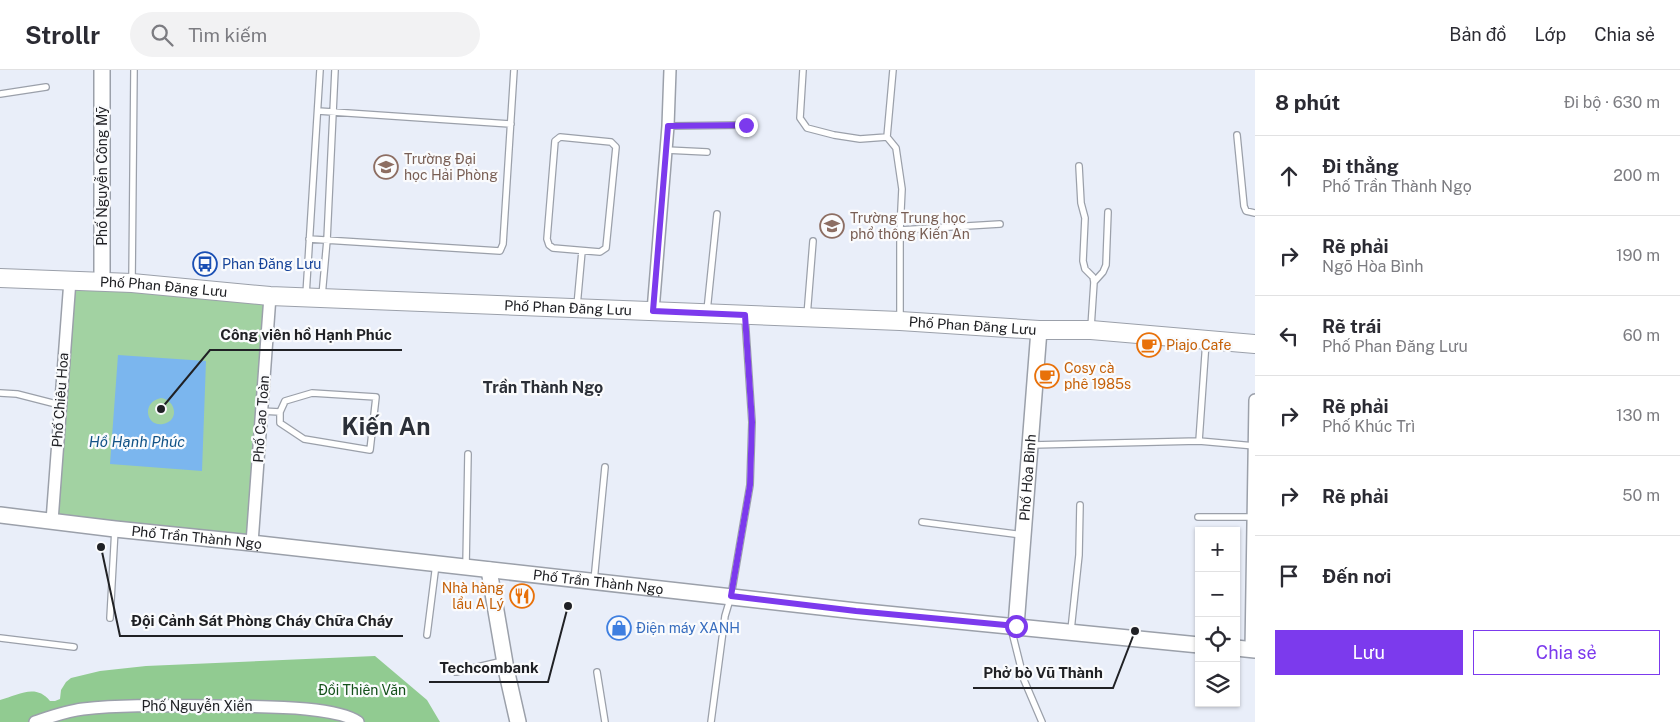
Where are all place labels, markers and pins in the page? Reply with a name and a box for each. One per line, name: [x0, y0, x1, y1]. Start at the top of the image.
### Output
place label: Trường Đại học Hải Phòng: [404, 151, 498, 183]
school or university icon: Trường Đại học Hải Phòng: [373, 154, 399, 180]
place label: Trường Trung học phổ thông Kiến An: [850, 210, 970, 242]
school or university icon: Trường Trung học phổ thông Kiến An: [819, 213, 845, 239]
bus stop icon: Phan Đăng Lưu: [192, 251, 218, 277]
place label: Phan Đăng Lưu: [222, 256, 321, 272]
callout: Công viên hồ Hạnh Phúc: [210, 320, 402, 350]
cafe icon: Piajo Cafe: [1136, 332, 1162, 358]
place label: Piajo Cafe: [1166, 337, 1232, 353]
place label: Cosy cà phê 1985s: [1064, 360, 1131, 392]
cafe icon: Cosy cà phê 1985s: [1034, 363, 1060, 389]
place label: Nhà hàng lẩu A Lý: [442, 580, 505, 612]
restaurant icon: Nhà hàng lẩu A Lý: [509, 583, 535, 609]
callout: Đội Cảnh Sát Phòng Cháy Chữa Cháy: [120, 606, 403, 636]
shop icon: Điện máy XANH: [606, 615, 632, 641]
place label: Điện máy XANH: [636, 620, 740, 636]
callout: Techcombank: [429, 652, 548, 682]
callout: Phở bò Vũ Thành: [973, 658, 1113, 688]

